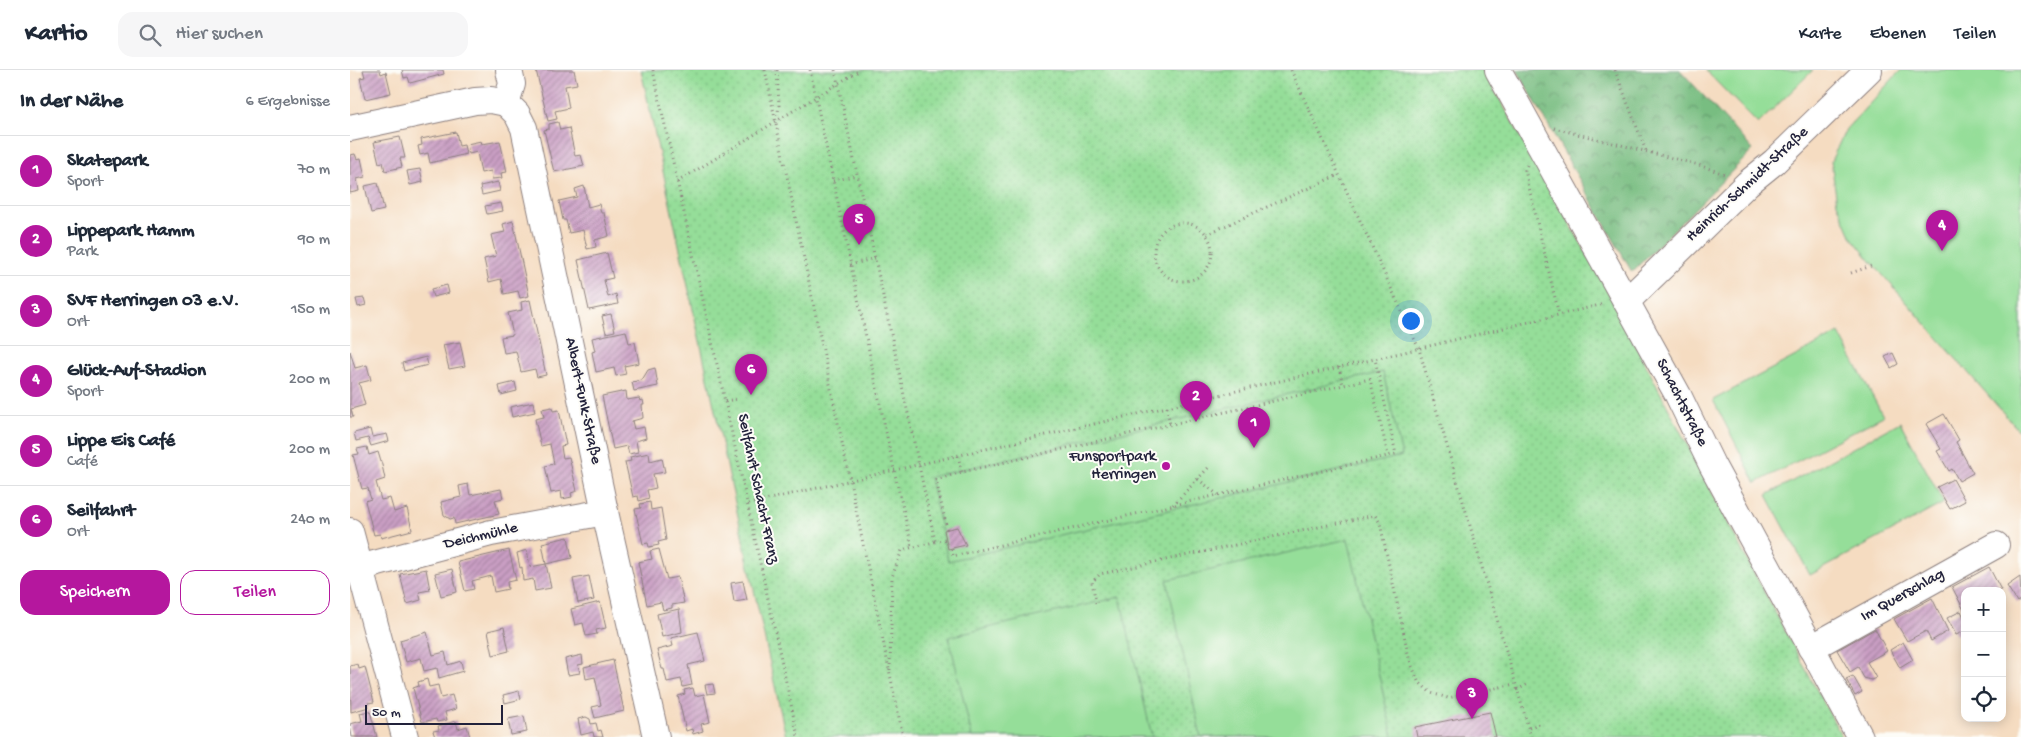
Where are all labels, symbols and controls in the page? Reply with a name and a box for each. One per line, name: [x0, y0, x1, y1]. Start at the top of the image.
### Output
search box: [118, 12, 468, 57]
text: Kartio: [25, 20, 88, 49]
icon: search: [136, 21, 164, 49]
text: Hier suchen: [176, 23, 263, 46]
text: Karte: [1799, 24, 1842, 45]
text: Ebenen: [1870, 24, 1926, 45]
text: Teilen: [1954, 24, 1996, 45]
text: In der Nähe: [20, 90, 123, 115]
text: 6 Ergebnisse: [246, 93, 330, 112]
street label: Heinrich-Schmidt-Straße: [1683, 123, 1814, 247]
text: Skatepark: [67, 150, 148, 173]
text: 1: [33, 161, 39, 180]
text: 70 m: [297, 161, 330, 180]
text: Sport: [67, 173, 103, 192]
pin: 5: [843, 204, 875, 245]
pin: 4: [1926, 210, 1958, 251]
text: Lippepark Hamm: [67, 220, 195, 243]
text: 2: [32, 231, 40, 250]
text: 90 m: [298, 231, 330, 250]
text: Park: [67, 243, 98, 262]
text: SVF Herringen 03 e.V.: [67, 290, 239, 313]
text: 3: [32, 301, 40, 320]
text: 150 m: [291, 301, 330, 320]
your location: [1398, 308, 1424, 334]
text: Ort: [67, 313, 89, 332]
street label: Albert-Funk-Straße: [559, 336, 605, 467]
pin: 6: [735, 354, 767, 395]
street label: Schachtstraße: [1651, 356, 1712, 451]
text: Glück-Auf-Stadion: [67, 360, 206, 383]
text: 4: [32, 371, 40, 390]
text: 200 m: [289, 371, 330, 390]
pin: 2: [1180, 381, 1212, 422]
text: Sport: [67, 383, 103, 402]
pin: 1: [1238, 407, 1270, 448]
street label: Seilfahrt Schacht Franz: [732, 412, 782, 567]
text: Lippe Eis Café: [67, 430, 175, 453]
text: 5: [32, 441, 40, 460]
text: 200 m: [289, 441, 330, 460]
place label: Funsportpark Herringen: [1068, 448, 1158, 485]
text: Café: [67, 453, 98, 472]
marker: Funsportpark Herringen: [1160, 460, 1172, 472]
text: Seilfahrt: [67, 500, 135, 523]
text: 6: [32, 511, 40, 530]
text: 240 m: [290, 511, 330, 530]
street label: Deichmühle: [441, 519, 521, 555]
text: Ort: [67, 523, 89, 542]
street label: Im Querschlag: [1858, 565, 1948, 627]
button: Speichern: [20, 570, 170, 615]
button: Teilen: [180, 570, 330, 615]
map controls: [1961, 587, 2006, 722]
button: +: [1961, 587, 2006, 632]
button: −: [1961, 632, 2006, 677]
button: locate: [1961, 677, 2006, 722]
pin: 3: [1456, 678, 1488, 719]
scale bar: [365, 702, 502, 725]
text: 50 m: [372, 705, 401, 722]

